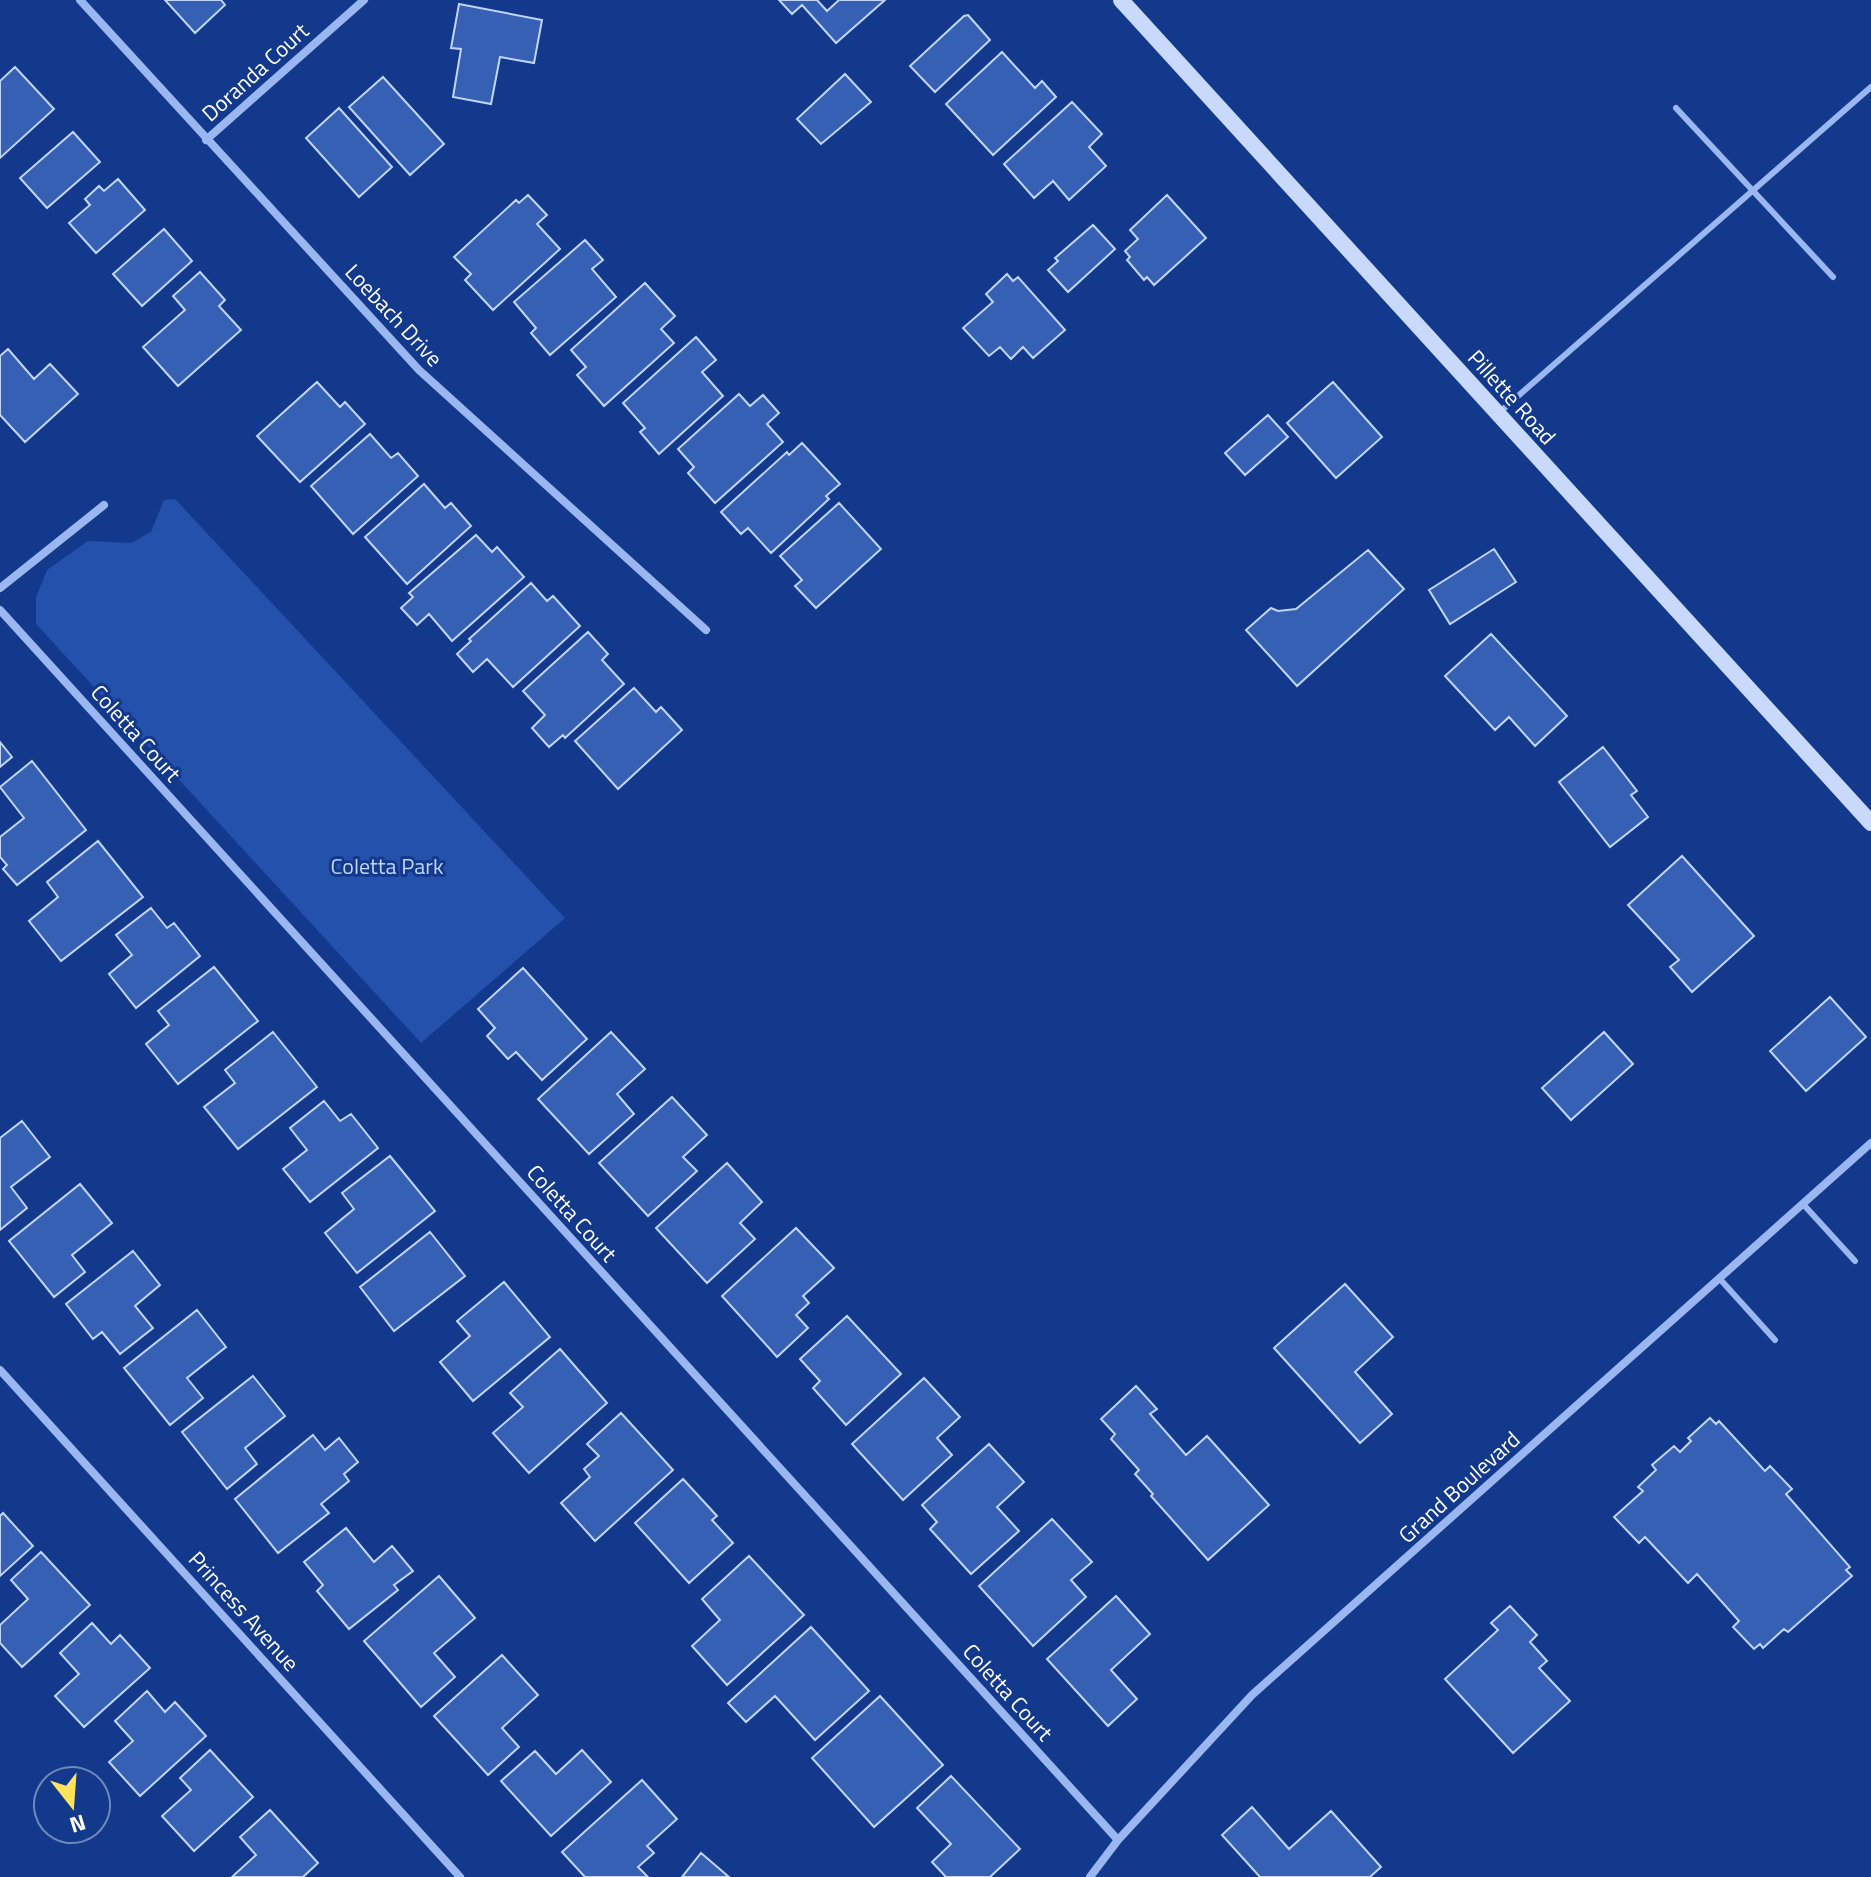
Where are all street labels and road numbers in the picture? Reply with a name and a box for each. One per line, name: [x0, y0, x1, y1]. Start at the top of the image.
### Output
street label: Doranda Court: [194, 14, 316, 130]
street label: Loebach Drive: [337, 256, 451, 374]
street label: Pillette Road: [1460, 342, 1564, 452]
street label: Coletta Court: [83, 677, 189, 790]
street label: Coletta Court: [519, 1157, 625, 1270]
street label: Grand Boulevard: [1390, 1423, 1528, 1551]
street label: Princess Avenue: [181, 1543, 307, 1679]
street label: Coletta Court: [955, 1636, 1061, 1749]

